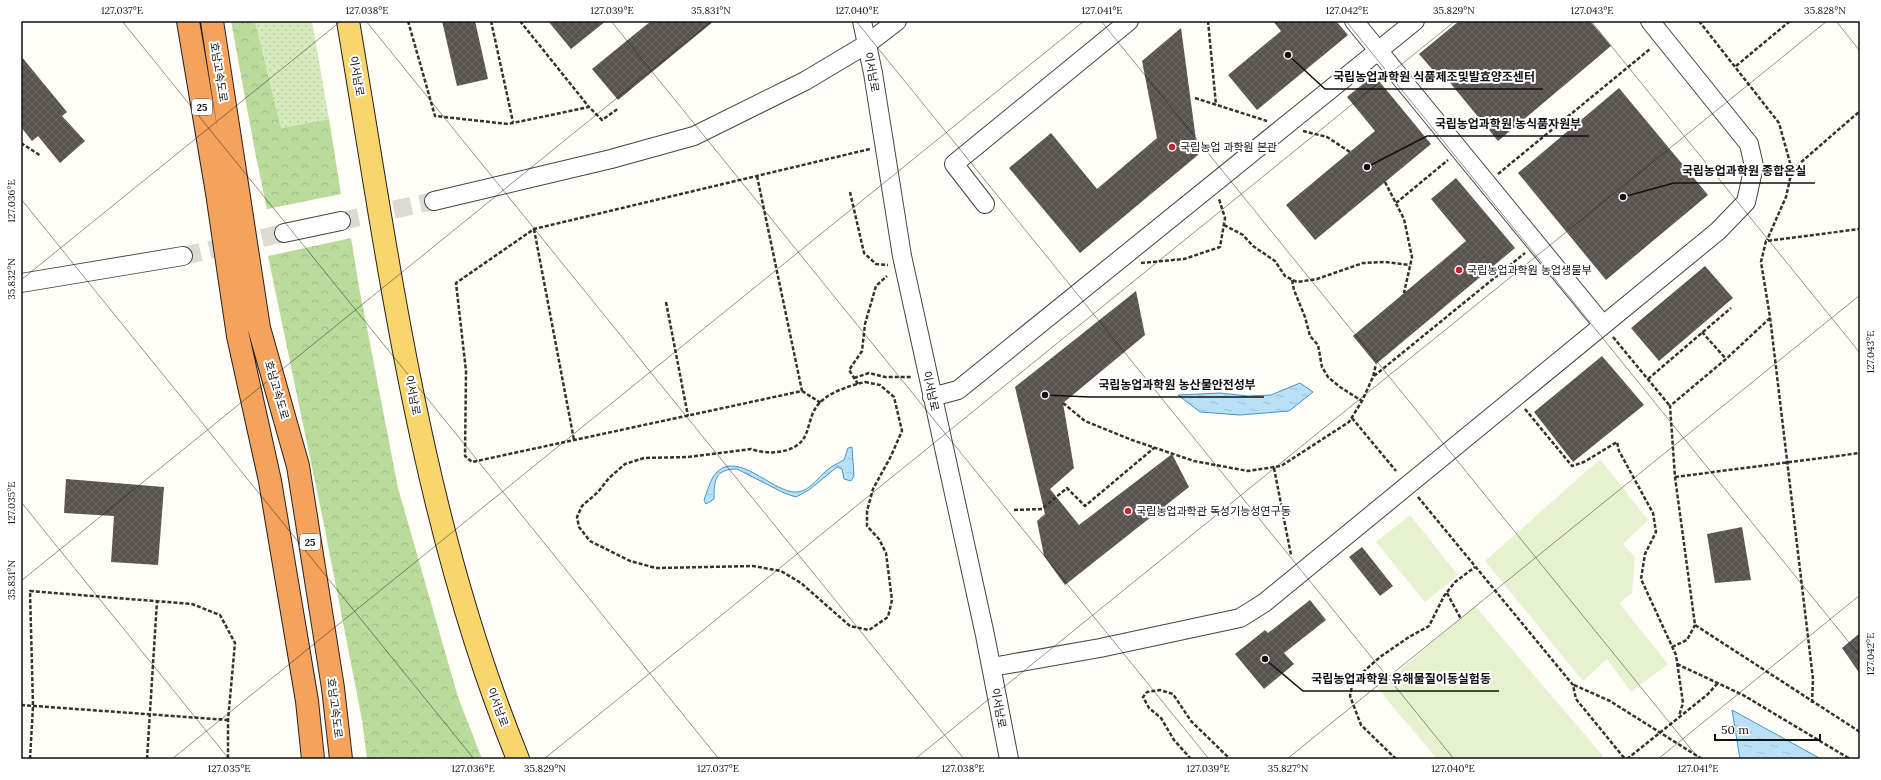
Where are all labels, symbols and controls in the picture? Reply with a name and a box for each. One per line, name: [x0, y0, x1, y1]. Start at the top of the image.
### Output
text: 127.037°E: [101, 4, 143, 17]
text: 127.038°E: [345, 4, 389, 17]
text: 127.039°E: [590, 4, 634, 17]
text: 35.831°N: [691, 4, 731, 17]
text: 127.040°E: [835, 4, 879, 17]
text: 127.041°E: [1081, 4, 1123, 17]
text: 127.042°E: [1326, 4, 1368, 17]
text: 35.829°N: [1433, 4, 1475, 17]
text: 127.043°E: [1571, 4, 1613, 17]
text: 35.828°N: [1804, 4, 1846, 17]
street label: 호남고속도로: [207, 41, 231, 103]
street label: 이서남로: [862, 51, 882, 93]
street label: 이서남로: [347, 55, 367, 97]
callout: 국립농업과학원 식품제조및발효양조센터: [1325, 65, 1543, 89]
text: 국립농업과학원 식품제조및발효양조센터: [1333, 69, 1535, 84]
road number: 25: [192, 99, 212, 115]
callout: 국립농업과학원 농식품자원부: [1427, 112, 1589, 136]
text: 국립농업과학원 농식품자원부: [1435, 116, 1581, 131]
place label: 국립농업 과학원 본관: [1180, 140, 1277, 154]
marker: 국립농업 과학원 본관: [1167, 142, 1177, 152]
callout: 국립농업과학원 종합온실: [1674, 159, 1815, 183]
text: 국립농업과학원 종합온실: [1682, 163, 1806, 178]
text: 127.036°E: [5, 179, 18, 223]
text: 35.832°N: [5, 258, 18, 300]
place label: 국립농업과학원 농업생물부: [1467, 263, 1591, 277]
marker: 국립농업과학원 농업생물부: [1454, 265, 1464, 275]
text: 127.043°E: [1864, 331, 1877, 373]
street label: 호남고속도로: [262, 359, 292, 421]
street label: 이서남로: [920, 370, 942, 412]
callout: 국립농업과학원 농산물안전성부: [1090, 373, 1264, 397]
street label: 이서남로: [402, 374, 424, 416]
text: 국립농업과학원 농산물안전성부: [1098, 377, 1256, 392]
text: 127.035°E: [5, 482, 18, 525]
place label: 국립농업과학관 독성기능성연구동: [1136, 504, 1291, 518]
marker: 국립농업과학관 독성기능성연구동: [1123, 506, 1133, 516]
road number: 25: [300, 534, 320, 550]
text: 35.831°N: [5, 560, 18, 600]
text: 127.042°E: [1864, 633, 1877, 675]
callout: 국립농업과학원 유해물질이동실험동: [1303, 667, 1499, 691]
text: 국립농업과학원 유해물질이동실험동: [1311, 671, 1491, 686]
street label: 호남고속도로: [324, 677, 346, 739]
street label: 이서남로: [484, 686, 512, 728]
street label: 이서남로: [989, 687, 1009, 729]
scale bar: [1715, 716, 1820, 742]
text: 50 m: [1721, 722, 1749, 737]
text: 127.035°E: [208, 762, 251, 775]
text: 127.036°E: [451, 762, 495, 775]
text: 35.829°N: [524, 762, 566, 775]
text: 127.037°E: [697, 762, 739, 775]
text: 127.038°E: [941, 762, 985, 775]
text: 127.039°E: [1186, 762, 1230, 775]
text: 35.827°N: [1268, 762, 1309, 775]
text: 127.040°E: [1431, 762, 1475, 775]
text: 127.041°E: [1677, 762, 1719, 775]

